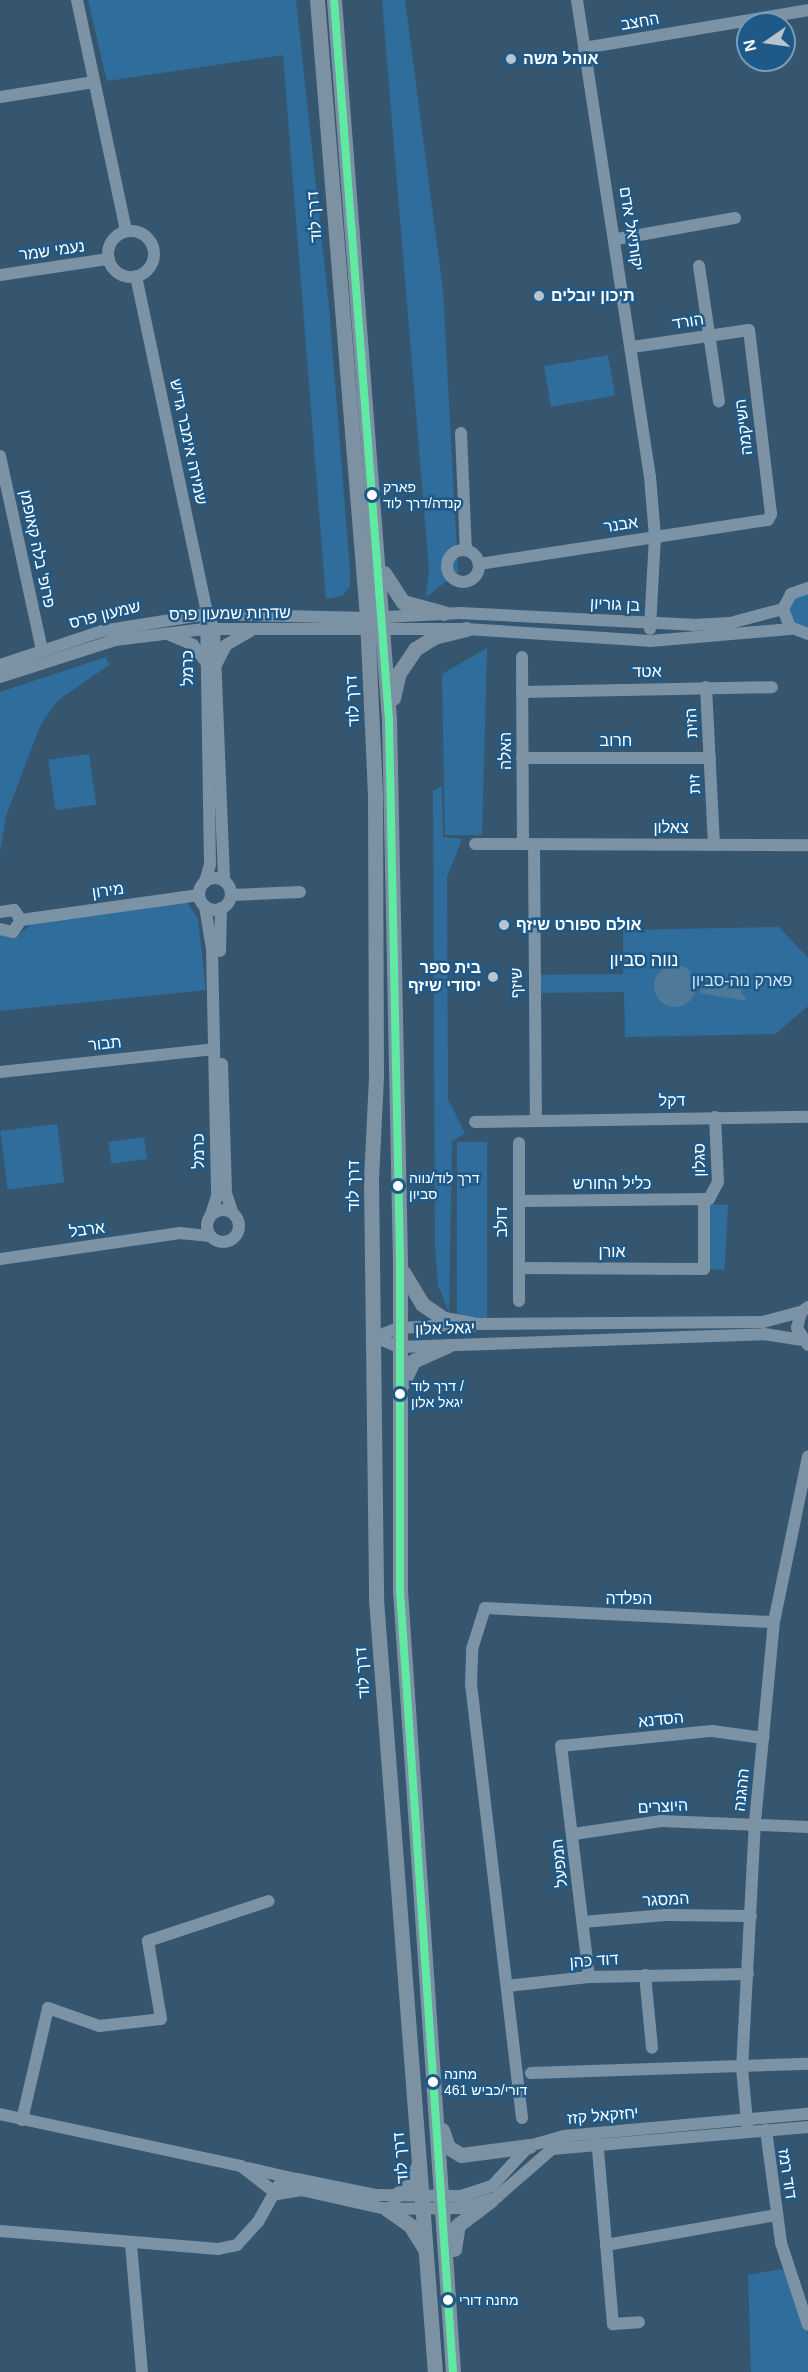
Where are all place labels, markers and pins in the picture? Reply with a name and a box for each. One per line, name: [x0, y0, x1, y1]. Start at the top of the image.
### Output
place label: אוהל משה: [523, 49, 598, 69]
marker: אוהל משה: [504, 52, 518, 66]
place label: תיכון יובלים: [551, 286, 635, 306]
marker: תיכון יובלים: [532, 289, 546, 303]
place label: פארק קנדה/דרך לוד: [383, 479, 462, 512]
marker: פארק קנדה/דרך לוד: [366, 489, 378, 501]
place label: אולם ספורט שיזף: [516, 915, 642, 935]
marker: אולם ספורט שיזף: [497, 918, 511, 932]
place label: בית ספר יסודי שיזף: [408, 958, 481, 996]
marker: בית ספר יסודי שיזף: [486, 970, 500, 984]
place label: דרך לוד/נווה סביון: [409, 1170, 479, 1202]
marker: דרך לוד/נווה סביון: [392, 1180, 404, 1192]
place label: דרך לוד / יגאל אלון: [411, 1378, 464, 1410]
marker: דרך לוד / יגאל אלון: [394, 1388, 406, 1400]
place label: מחנה דורי/כביש 461: [444, 2066, 527, 2098]
marker: מחנה דורי/כביש 461: [427, 2076, 439, 2088]
place label: מחנה דורי: [459, 2292, 519, 2308]
marker: מחנה דורי: [442, 2294, 454, 2306]

